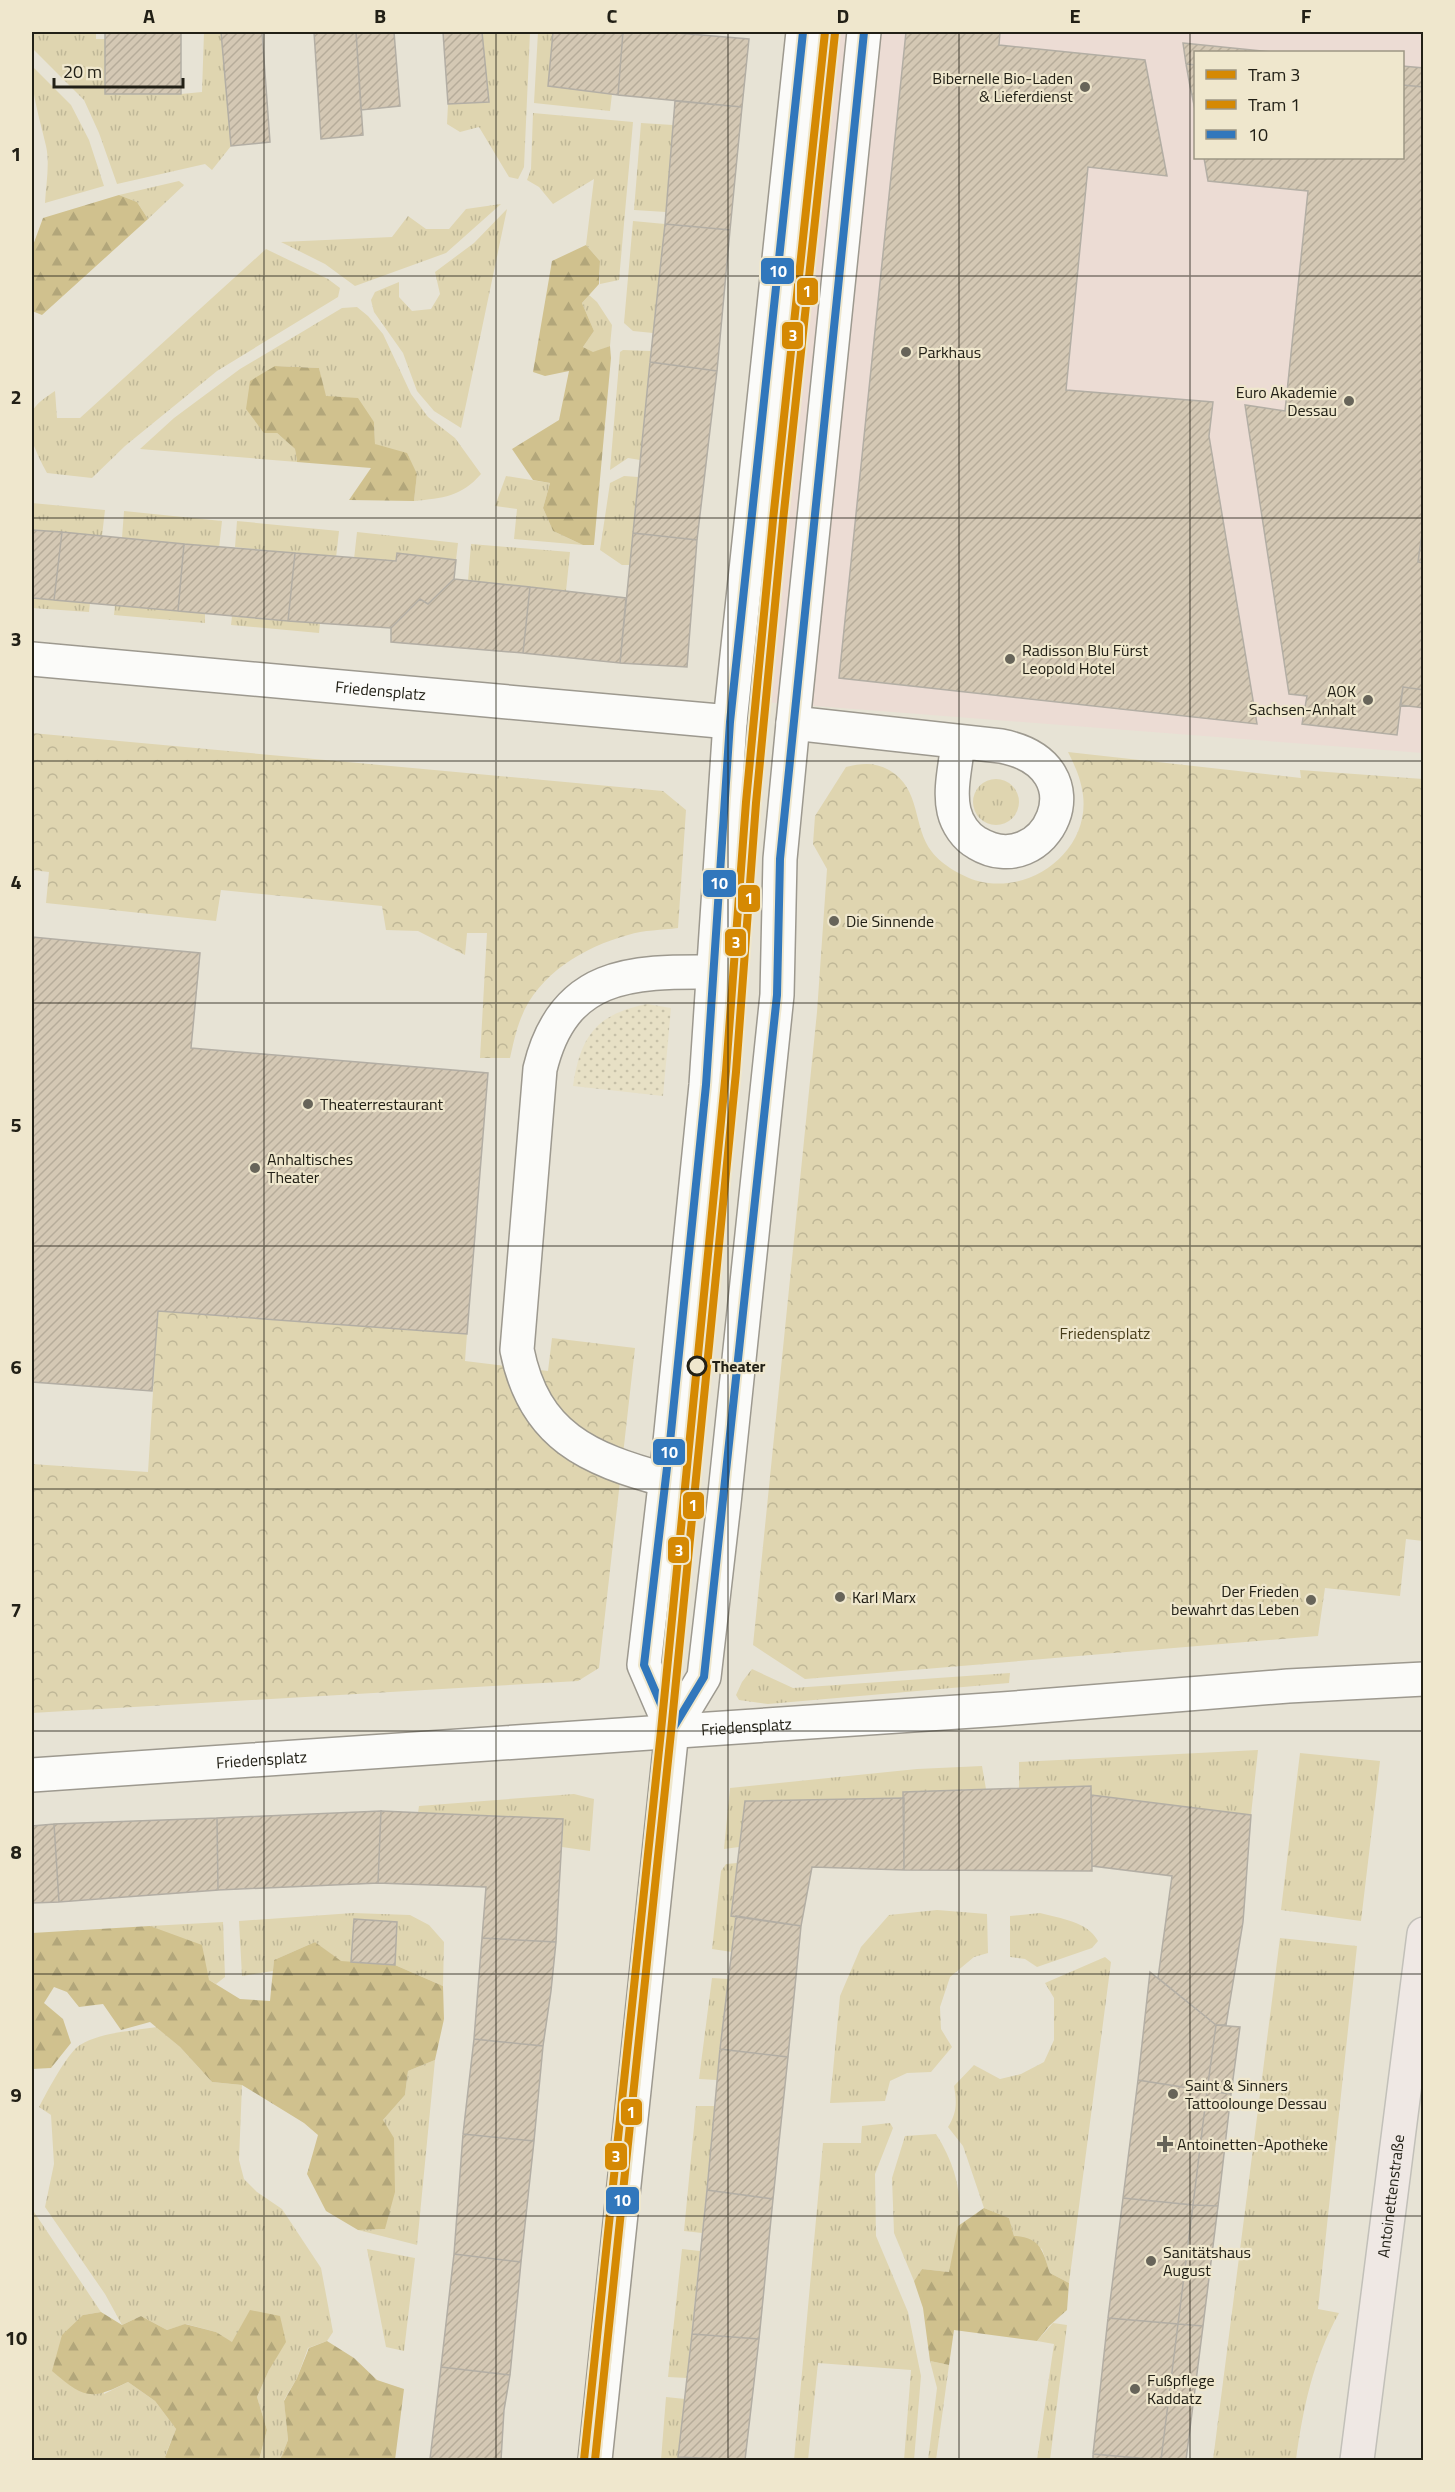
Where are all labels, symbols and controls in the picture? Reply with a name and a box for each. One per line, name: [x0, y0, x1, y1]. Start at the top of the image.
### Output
text: A: [143, 0, 155, 31]
text: B: [374, 0, 386, 31]
text: C: [607, 0, 618, 31]
text: D: [837, 0, 849, 31]
text: E: [1069, 0, 1081, 31]
text: F: [1301, 0, 1312, 31]
scale bar: [54, 51, 183, 89]
legend: [1194, 51, 1404, 159]
text: 20 m: [63, 58, 102, 85]
text: Tram 3: [1248, 61, 1300, 88]
place label: Bibernelle Bio-Laden & Lieferdienst: [932, 66, 1073, 108]
marker: Bibernelle Bio-Laden & Lieferdienst: [1078, 80, 1092, 94]
text: Tram 1: [1248, 91, 1300, 118]
text: 10: [1248, 121, 1268, 148]
text: 1: [10, 138, 22, 169]
line badge: 10: [760, 257, 795, 285]
text: 10: [769, 259, 787, 283]
line badge: 1: [796, 277, 819, 306]
text: 1: [803, 279, 811, 303]
line badge: 3: [781, 321, 804, 350]
text: 3: [789, 323, 797, 347]
place label: Parkhaus: [918, 340, 981, 364]
marker: Parkhaus: [899, 345, 913, 359]
place label: Euro Akademie Dessau: [1236, 380, 1337, 422]
text: 2: [10, 381, 22, 412]
marker: Euro Akademie Dessau: [1342, 394, 1356, 408]
text: 3: [10, 623, 22, 654]
place label: Radisson Blu Fürst Leopold Hotel: [1022, 638, 1148, 680]
marker: Radisson Blu Fürst Leopold Hotel: [1003, 652, 1017, 666]
street label: Friedensplatz: [334, 674, 427, 707]
place label: AOK Sachsen-Anhalt: [1249, 679, 1356, 721]
marker: AOK Sachsen-Anhalt: [1361, 693, 1375, 707]
text: 4: [10, 866, 22, 897]
line badge: 10: [702, 869, 737, 898]
text: 10: [710, 871, 728, 895]
line badge: 1: [737, 884, 761, 913]
text: 1: [745, 886, 753, 910]
place label: Die Sinnende: [846, 909, 934, 933]
marker: Die Sinnende: [827, 914, 841, 928]
line badge: 3: [724, 928, 747, 957]
text: 3: [732, 930, 740, 954]
place label: Theaterrestaurant: [320, 1092, 443, 1116]
marker: Theaterrestaurant: [301, 1097, 315, 1111]
text: 5: [10, 1109, 22, 1140]
place label: Anhaltisches Theater: [267, 1147, 353, 1189]
marker: Anhaltisches Theater: [248, 1161, 262, 1175]
park label: Friedensplatz: [1060, 1321, 1150, 1345]
text: 6: [10, 1351, 22, 1382]
place label: Theater: [712, 1354, 766, 1378]
marker: Theater: [687, 1356, 707, 1376]
line badge: 10: [652, 1438, 686, 1466]
text: 10: [660, 1440, 678, 1464]
line badge: 1: [682, 1491, 705, 1520]
text: 1: [689, 1493, 697, 1517]
line badge: 3: [667, 1536, 690, 1564]
text: 3: [675, 1538, 683, 1562]
place label: Der Frieden bewahrt das Leben: [1171, 1579, 1299, 1621]
place label: Karl Marx: [852, 1585, 916, 1609]
marker: Karl Marx: [833, 1590, 847, 1604]
marker: Der Frieden bewahrt das Leben: [1304, 1593, 1318, 1607]
text: 7: [10, 1594, 22, 1625]
street label: Friedensplatz: [700, 1711, 793, 1741]
street label: Friedensplatz: [215, 1744, 308, 1774]
text: 8: [10, 1836, 22, 1867]
place label: Saint & Sinners Tattoolounge Dessau: [1185, 2073, 1327, 2115]
text: 9: [10, 2079, 22, 2110]
marker: Saint & Sinners Tattoolounge Dessau: [1166, 2087, 1180, 2101]
line badge: 1: [620, 2098, 643, 2126]
text: 1: [627, 2100, 635, 2124]
place label: Antoinetten-Apotheke: [1177, 2132, 1328, 2156]
street label: Antoinettenstraße: [1371, 2133, 1410, 2259]
marker: Antoinetten-Apotheke: [1158, 2137, 1172, 2151]
line badge: 3: [604, 2142, 628, 2171]
text: 3: [612, 2144, 620, 2168]
line badge: 10: [605, 2186, 640, 2215]
text: 10: [613, 2188, 631, 2212]
place label: Sanitätshaus August: [1163, 2240, 1251, 2282]
marker: Sanitätshaus August: [1144, 2254, 1158, 2268]
text: 10: [5, 2322, 27, 2353]
place label: Fußpflege Kaddatz: [1147, 2368, 1215, 2410]
marker: Fußpflege Kaddatz: [1128, 2382, 1142, 2396]

